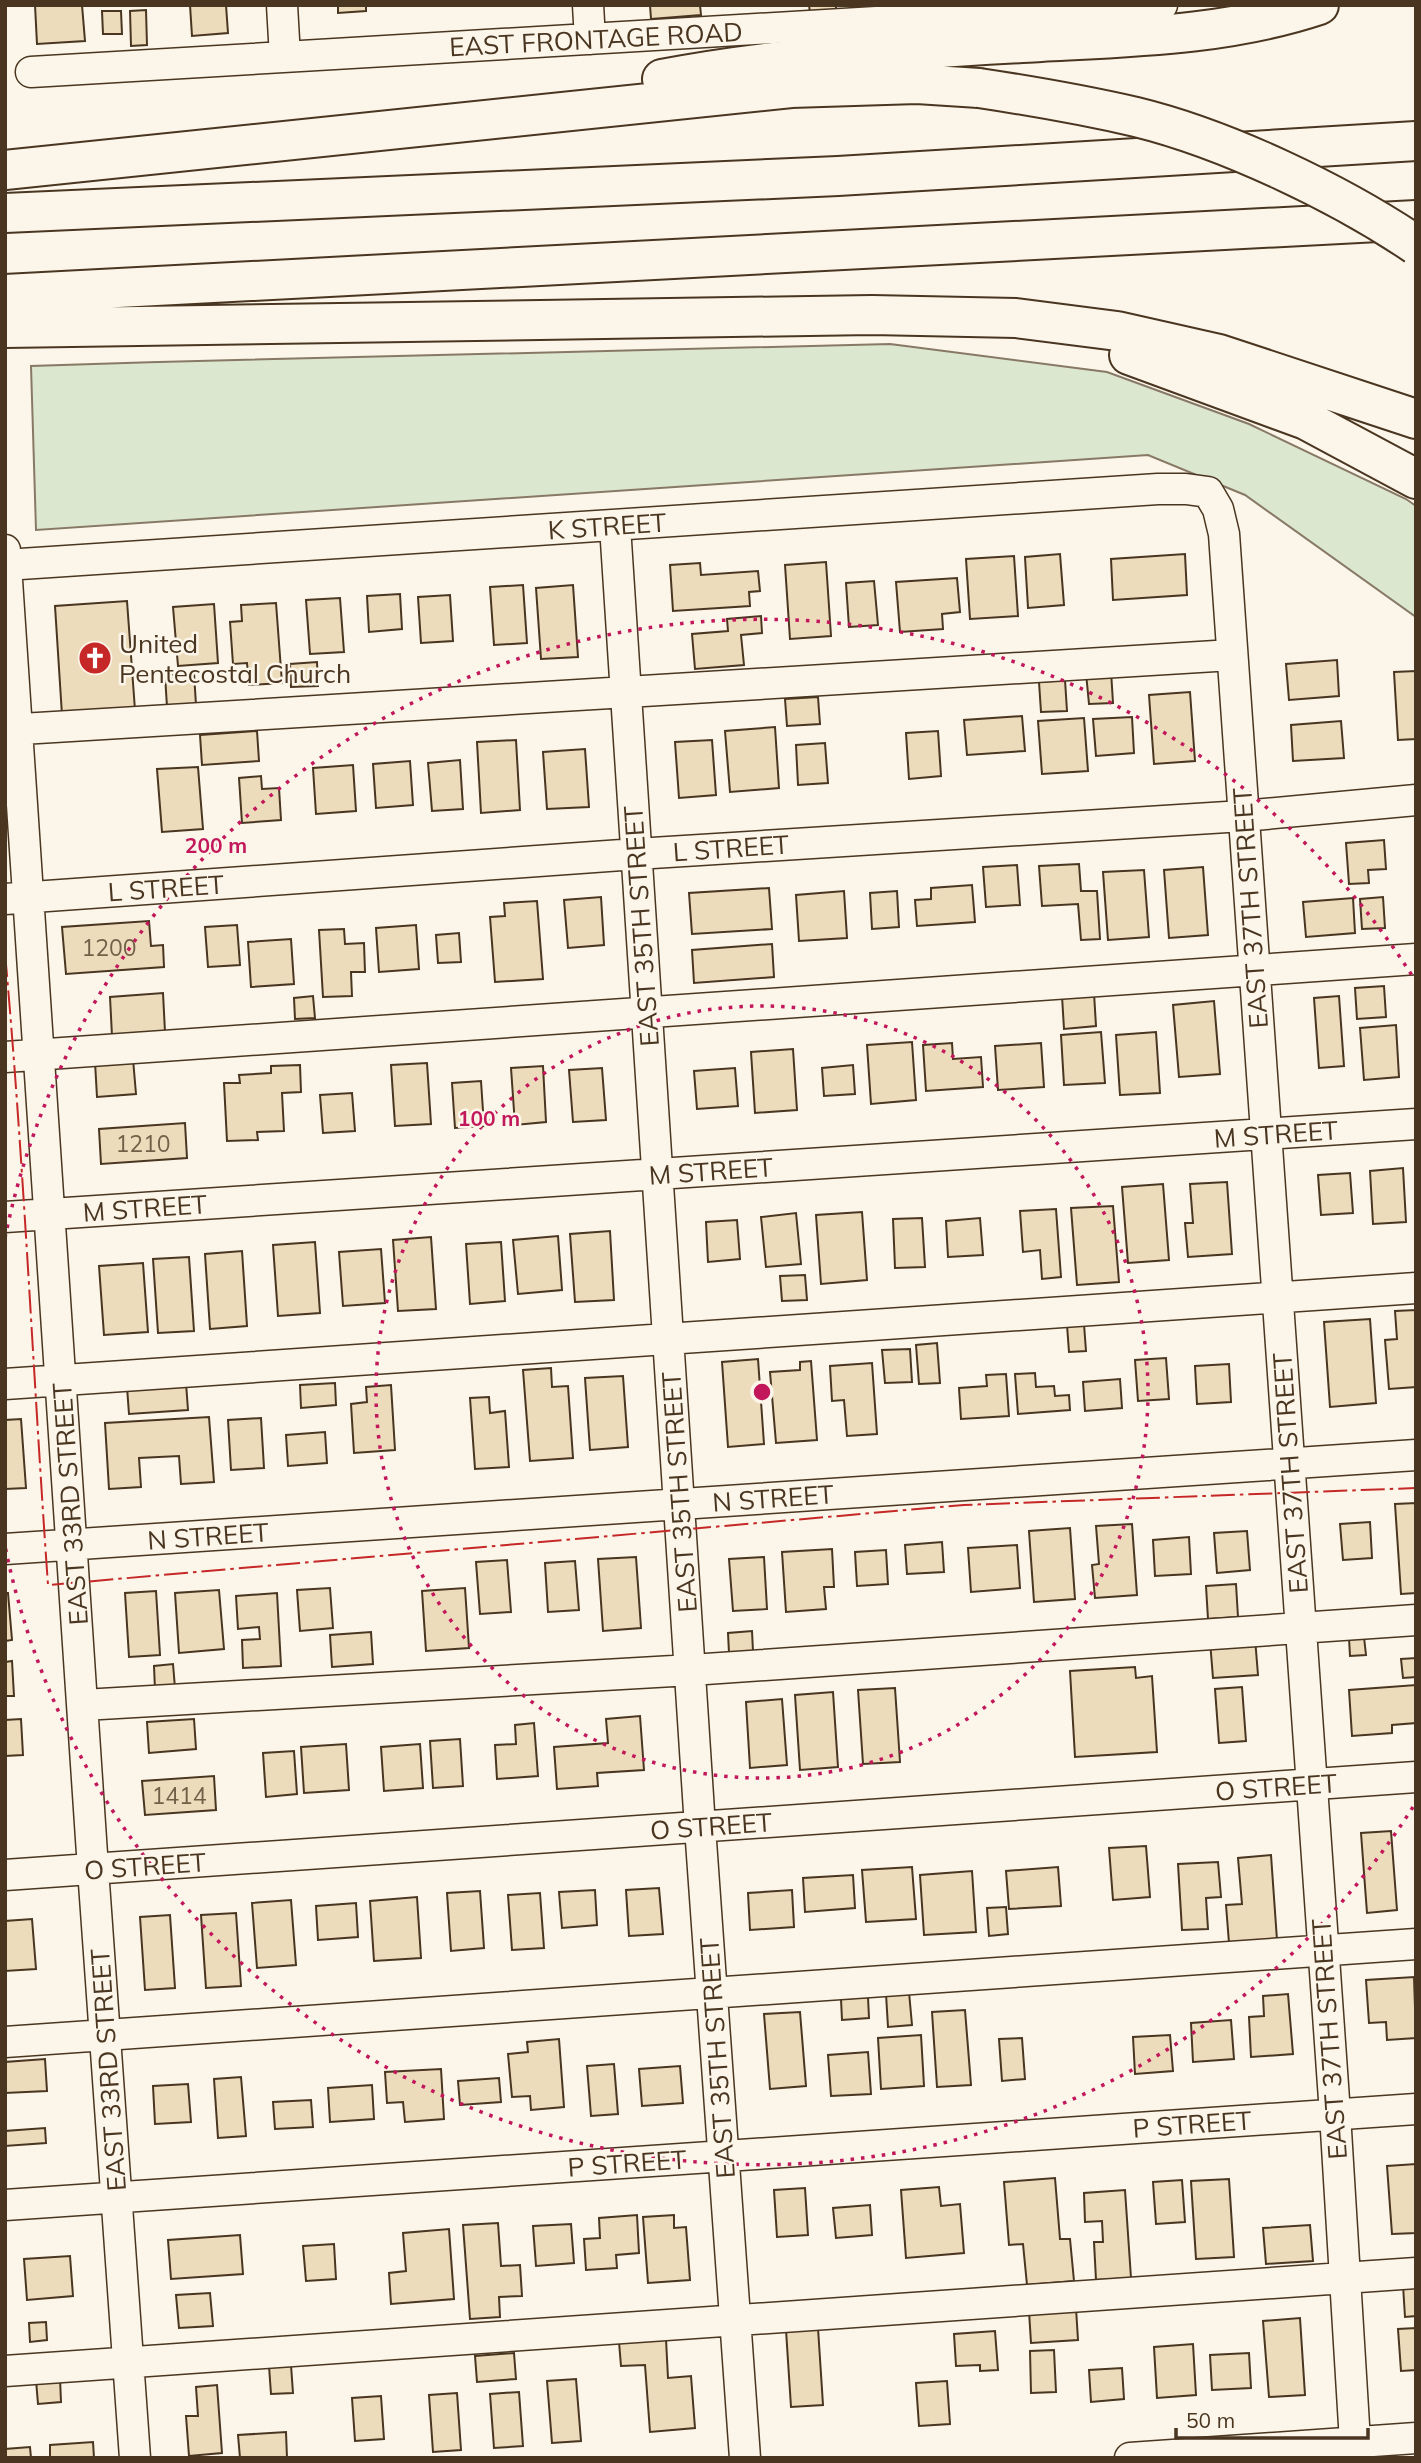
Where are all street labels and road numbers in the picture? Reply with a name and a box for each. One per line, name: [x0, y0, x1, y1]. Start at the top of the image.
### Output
street label: EAST FRONTAGE ROAD: [448, 15, 744, 63]
street label: K STREET: [547, 505, 668, 547]
street label: EAST 37TH STREET: [1225, 786, 1275, 1029]
street label: EAST 35TH STREET: [616, 804, 666, 1047]
street label: L STREET: [672, 827, 791, 869]
street label: L STREET: [107, 867, 226, 909]
street label: M STREET: [1213, 1113, 1340, 1155]
street label: M STREET: [648, 1150, 775, 1192]
street label: M STREET: [82, 1187, 209, 1229]
street label: EAST 37TH STREET: [1265, 1351, 1315, 1594]
street label: EAST 35TH STREET: [654, 1370, 704, 1613]
street label: EAST 33RD STREET: [45, 1381, 95, 1626]
street label: N STREET: [711, 1477, 835, 1519]
street label: N STREET: [146, 1515, 270, 1557]
street label: O STREET: [1214, 1766, 1338, 1808]
street label: O STREET: [649, 1805, 773, 1847]
street label: O STREET: [83, 1845, 207, 1887]
street label: EAST 37TH STREET: [1304, 1917, 1354, 2160]
street label: EAST 35TH STREET: [692, 1936, 742, 2179]
street label: EAST 33RD STREET: [83, 1947, 133, 2192]
street label: P STREET: [1131, 2103, 1253, 2145]
street label: P STREET: [566, 2142, 688, 2184]

